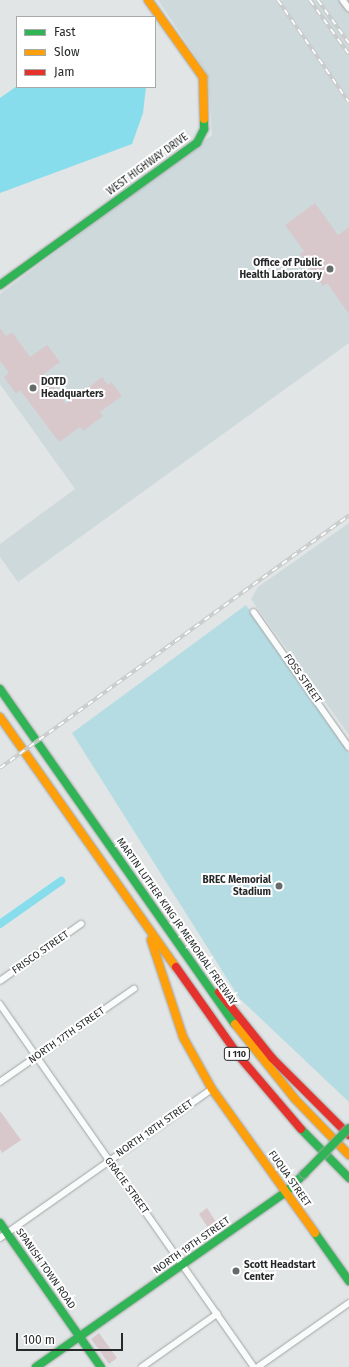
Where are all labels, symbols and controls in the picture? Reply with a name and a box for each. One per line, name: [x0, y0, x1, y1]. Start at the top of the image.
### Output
legend: [16, 16, 156, 88]
text: Fast: [54, 25, 76, 39]
text: Slow: [54, 45, 80, 59]
text: Jam: [54, 65, 74, 79]
street label: WEST HIGHWAY DRIVE: [105, 132, 191, 198]
place label: Office of Public Health Laboratory: [239, 257, 322, 280]
marker: Office of Public Health Laboratory: [325, 264, 335, 274]
place label: DOTD Headquarters: [41, 376, 104, 400]
marker: DOTD Headquarters: [28, 383, 38, 393]
street label: FOSS STREET: [281, 652, 323, 706]
street label: MARTIN LUTHER KING JR MEMORIAL FREEWAY: [113, 836, 239, 1008]
place label: BREC Memorial Stadium: [203, 874, 271, 898]
marker: BREC Memorial Stadium: [274, 881, 284, 891]
street label: FRISCO STREET: [10, 929, 72, 977]
street label: NORTH 17TH STREET: [27, 1005, 107, 1067]
road number: I 110: [223, 1047, 251, 1061]
street label: NORTH 18TH STREET: [114, 1098, 196, 1160]
street label: FUQUA STREET: [265, 1149, 313, 1209]
street label: GRACIE STREET: [101, 1155, 151, 1217]
street label: NORTH 19TH STREET: [151, 1215, 233, 1277]
street label: SPANISH TOWN ROAD: [13, 1226, 77, 1312]
place label: Scott Headstart Center: [244, 1259, 316, 1282]
marker: Scott Headstart Center: [231, 1266, 241, 1276]
scale bar: [18, 1325, 125, 1351]
text: 100 m: [23, 1333, 55, 1347]

